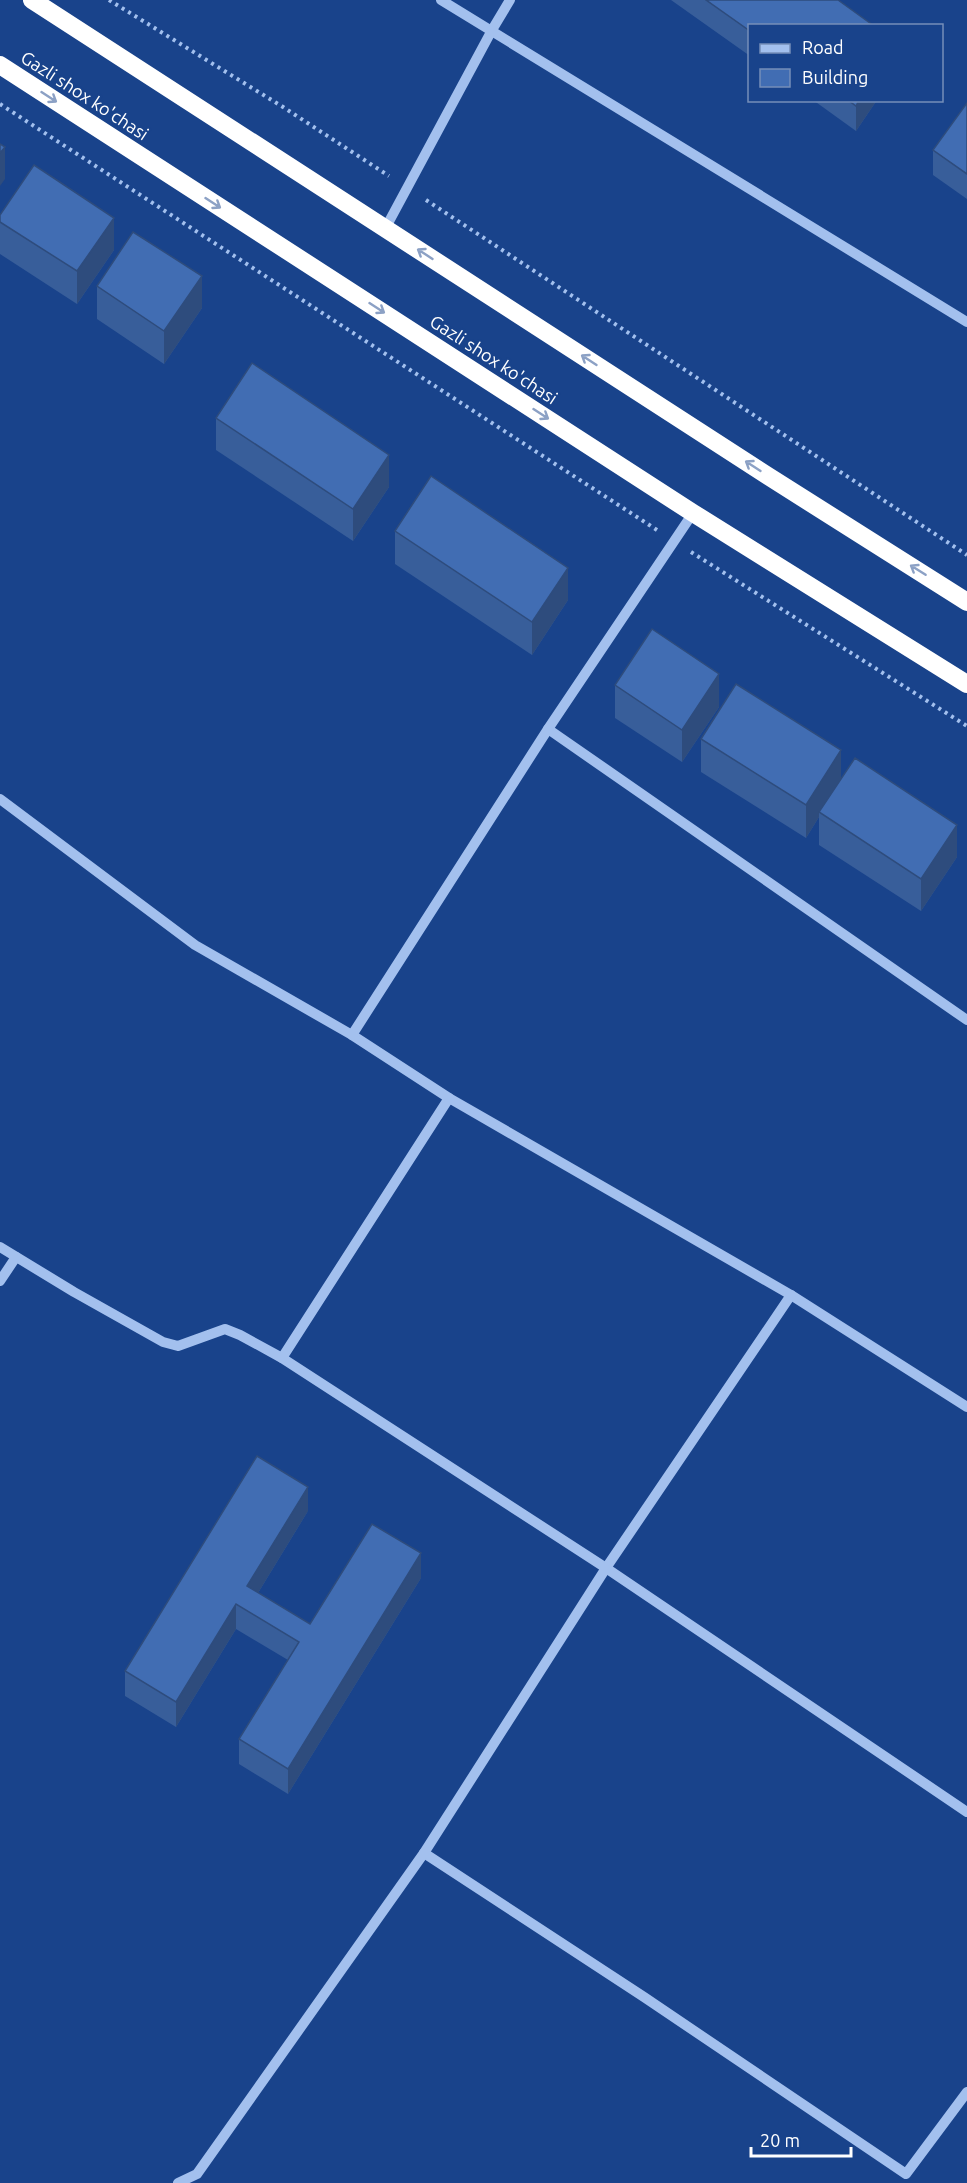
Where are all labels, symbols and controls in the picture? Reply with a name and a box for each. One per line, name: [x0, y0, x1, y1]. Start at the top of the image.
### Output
legend: [748, 24, 943, 102]
text: Road: [802, 37, 844, 57]
street label: Gazli shox ko'chasi: [18, 46, 152, 144]
text: Building: [802, 67, 868, 87]
one-way arrow: [40, 91, 57, 103]
one-way arrow: [204, 197, 221, 209]
one-way arrow: [417, 248, 434, 260]
one-way arrow: [368, 303, 385, 315]
street label: Gazli shox ko'chasi: [427, 310, 561, 408]
one-way arrow: [581, 354, 598, 366]
one-way arrow: [532, 409, 549, 421]
one-way arrow: [745, 460, 762, 472]
one-way arrow: [909, 564, 926, 577]
scale bar: [751, 2120, 852, 2158]
text: 20 m: [760, 2130, 800, 2150]

